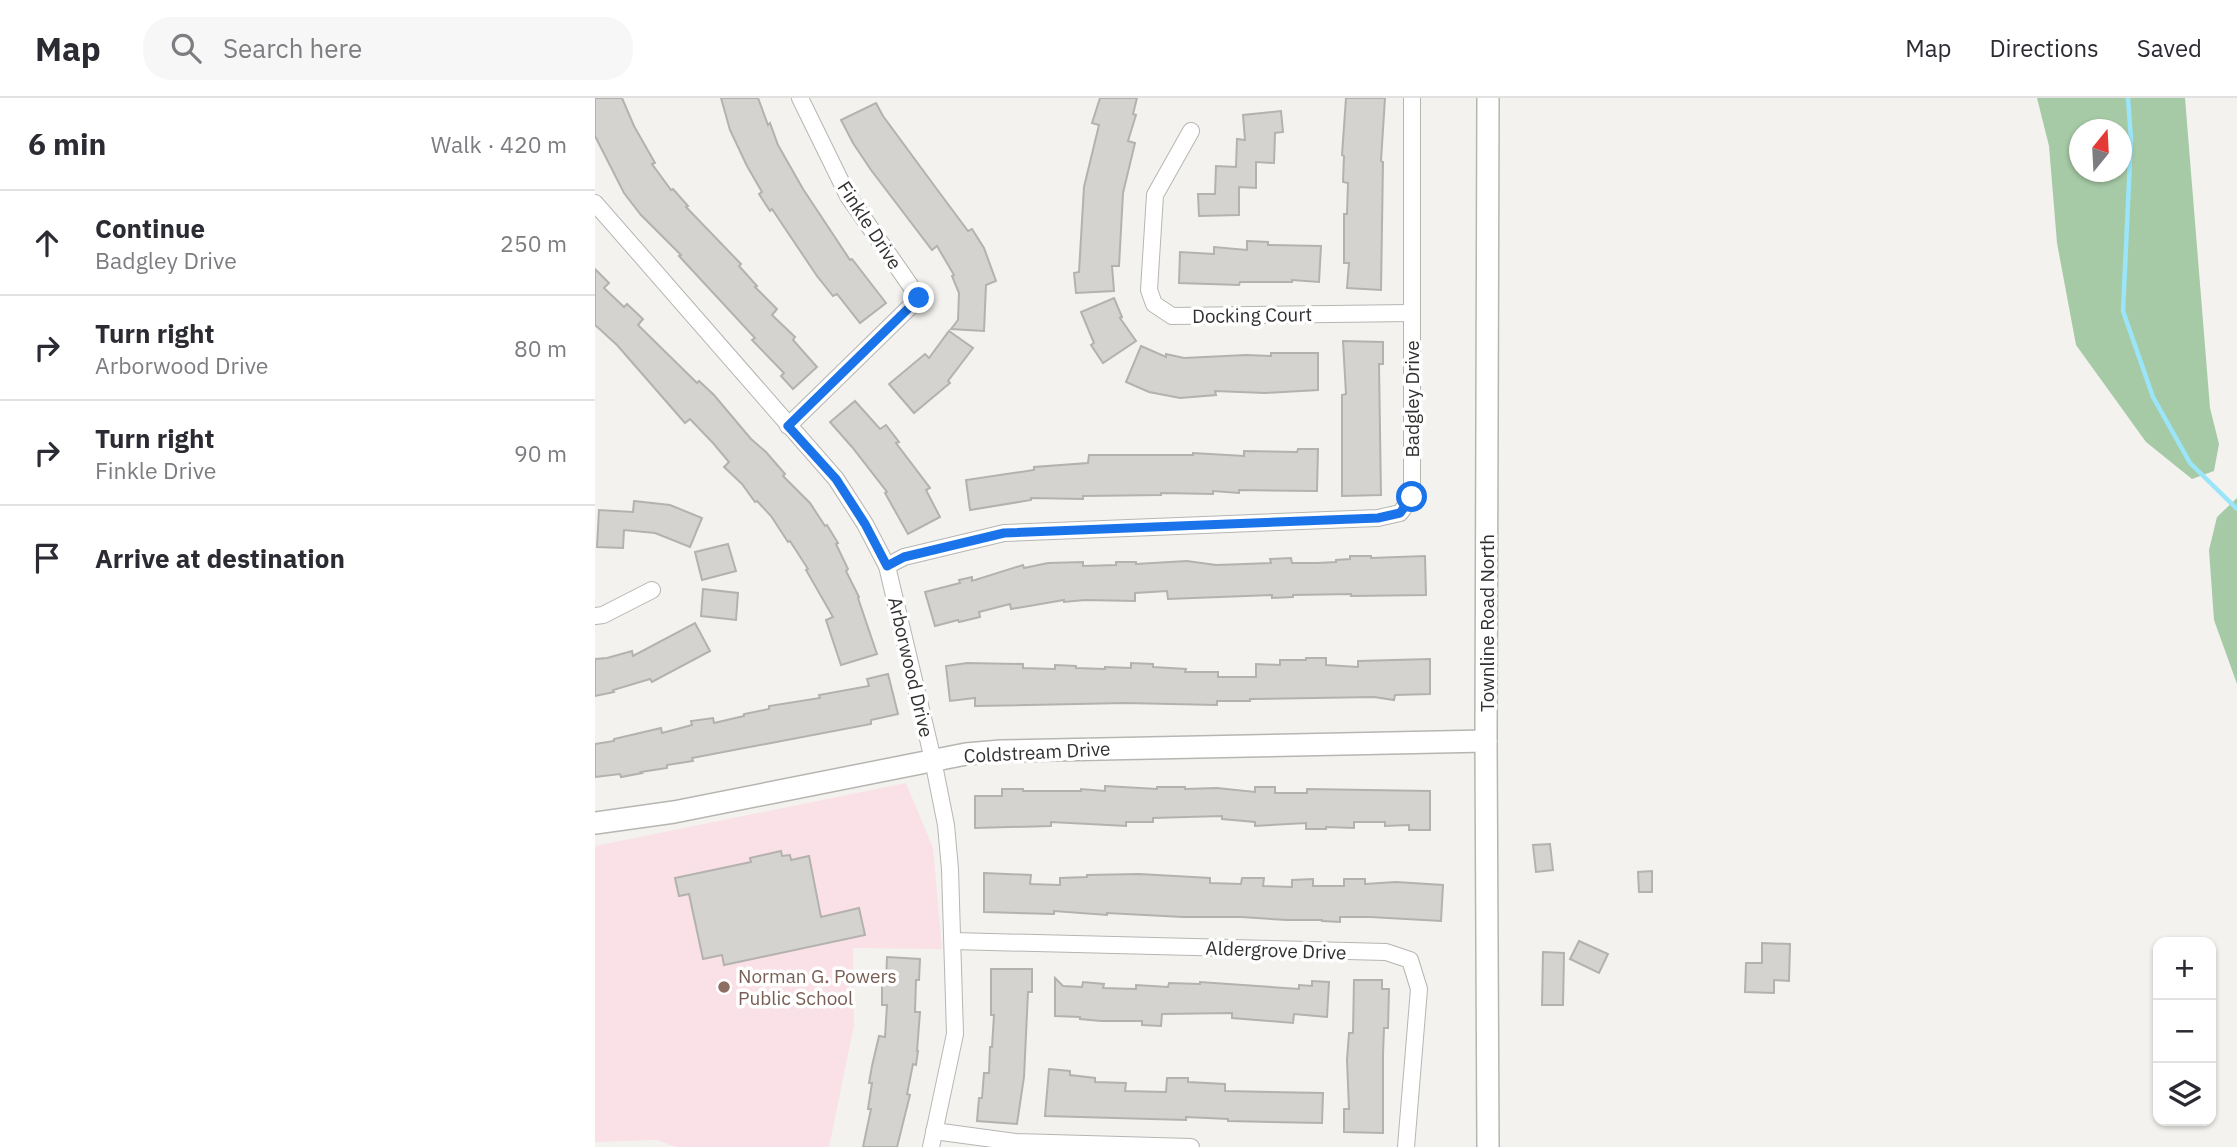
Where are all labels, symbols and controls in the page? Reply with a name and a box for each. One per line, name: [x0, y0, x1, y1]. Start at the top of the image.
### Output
search box: [143, 17, 633, 80]
text: Map: [35, 27, 101, 70]
icon: search: [167, 29, 205, 67]
text: Search here: [223, 31, 362, 65]
text: Map: [1905, 32, 1951, 64]
text: Directions: [1989, 32, 2099, 64]
text: Saved: [2137, 32, 2202, 64]
north arrow: [2069, 119, 2132, 182]
text: 6 min: [28, 124, 106, 163]
text: Walk · 420 m: [431, 129, 567, 159]
street label: Finkle Drive: [833, 176, 907, 274]
text: Continue: [95, 211, 205, 245]
icon: ahead: [28, 224, 66, 262]
text: 250 m: [500, 228, 567, 258]
text: Badgley Drive: [95, 245, 237, 275]
route end: [903, 282, 934, 313]
street label: Docking Court: [1192, 302, 1312, 328]
text: Turn right: [95, 316, 214, 350]
icon: right: [28, 329, 66, 367]
text: 80 m: [514, 333, 567, 363]
street label: Badgley Drive: [1400, 340, 1424, 458]
text: Arborwood Drive: [95, 350, 268, 380]
text: Turn right: [95, 421, 214, 455]
icon: right: [28, 434, 66, 472]
text: 90 m: [514, 438, 567, 468]
text: Finkle Drive: [95, 455, 217, 485]
route start: [1396, 481, 1427, 512]
street label: Townline Road North: [1475, 534, 1499, 712]
icon: arrive: [28, 539, 66, 577]
text: Arrive at destination: [95, 541, 345, 575]
street label: Arborwood Drive: [883, 595, 939, 739]
street label: Coldstream Drive: [963, 736, 1111, 768]
street label: Aldergrove Drive: [1205, 936, 1347, 964]
map controls: [2153, 937, 2216, 1126]
button: +: [2153, 937, 2216, 1000]
place label: Norman G. Powers Public School: [738, 964, 897, 1010]
marker: Norman G. Powers Public School: [716, 979, 732, 995]
button: −: [2153, 1000, 2216, 1063]
button: layers: [2153, 1063, 2216, 1126]

